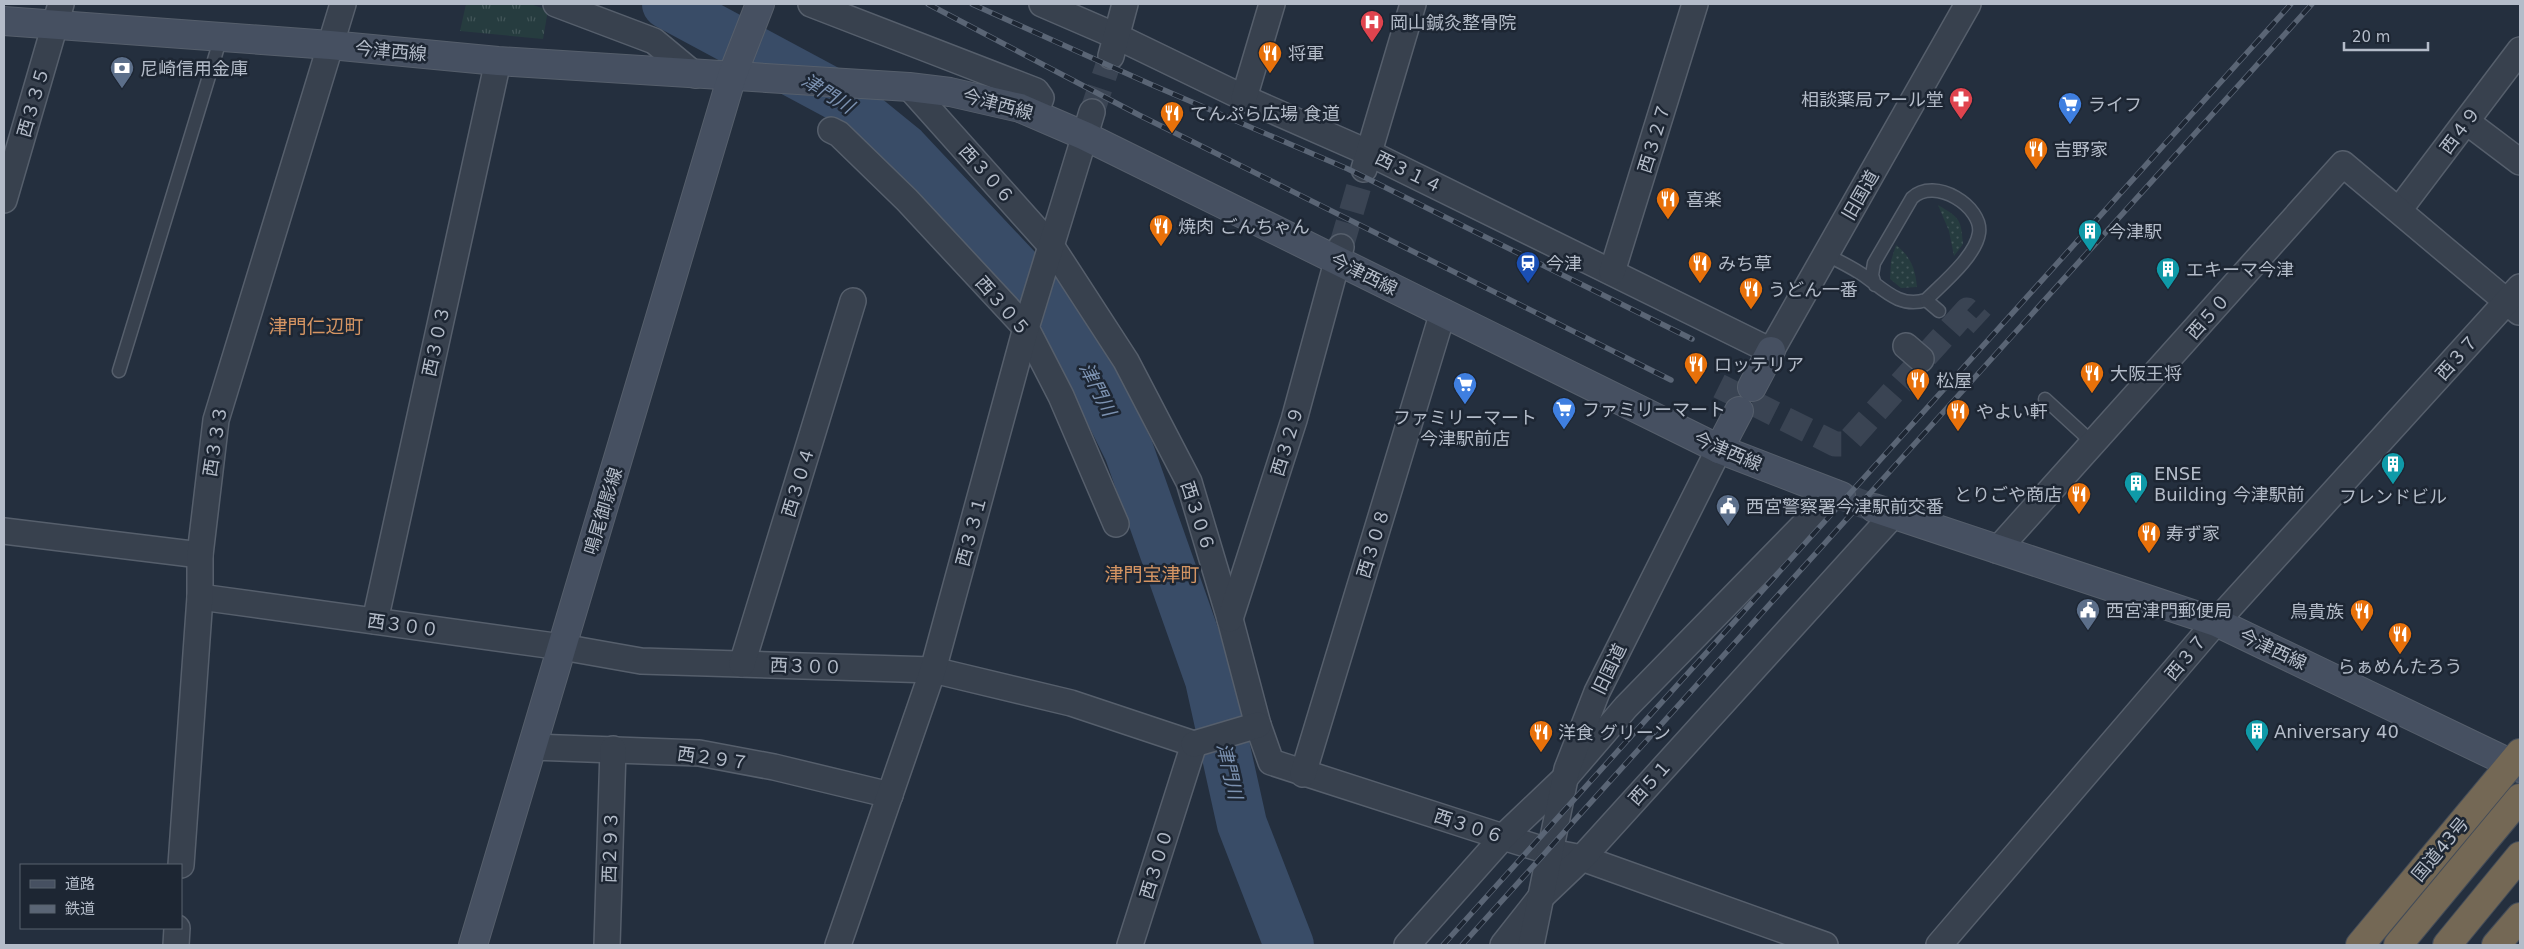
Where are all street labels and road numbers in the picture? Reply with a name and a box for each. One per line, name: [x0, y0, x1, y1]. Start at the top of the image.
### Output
street label: 今津西線: [354, 37, 428, 65]
street label: 西３３５: [13, 65, 53, 139]
street label: 今津西線: [961, 85, 1035, 123]
street label: 西３２７: [1633, 101, 1675, 175]
street label: 西４９: [2435, 102, 2485, 158]
street label: 西３０６: [955, 140, 1019, 208]
street label: 西３１４: [1372, 147, 1446, 197]
street label: 旧国道: [1837, 166, 1883, 224]
street label: 今津西線: [1327, 249, 1401, 299]
street label: 西３０５: [971, 272, 1035, 340]
street label: 西５０: [2182, 289, 2234, 343]
street label: 西３０３: [418, 304, 454, 378]
street label: 西３７: [2431, 330, 2483, 384]
street label: 西３３３: [199, 404, 231, 478]
street label: 西３２９: [1266, 404, 1308, 478]
street label: 今津西線: [1691, 427, 1765, 475]
street label: 西３０４: [777, 445, 819, 519]
street label: 鳴尾御影線: [580, 465, 626, 557]
street label: 西３０６: [1177, 479, 1219, 553]
street label: 西３３１: [952, 494, 990, 568]
street label: 西３０８: [1352, 506, 1394, 580]
street label: 西３００: [366, 610, 440, 640]
street label: 今津西線: [2236, 624, 2310, 674]
street label: 西３７: [2161, 630, 2211, 684]
street label: 旧国道: [1588, 640, 1630, 698]
street label: 西３００: [770, 654, 842, 678]
street label: 西２９７: [676, 743, 750, 773]
street label: 西５１: [1624, 755, 1676, 809]
street label: 西３０６: [1432, 805, 1506, 847]
street label: 西２９３: [598, 811, 622, 883]
street label: 国道43号: [2407, 813, 2473, 885]
street label: 西３００: [1135, 827, 1177, 901]

